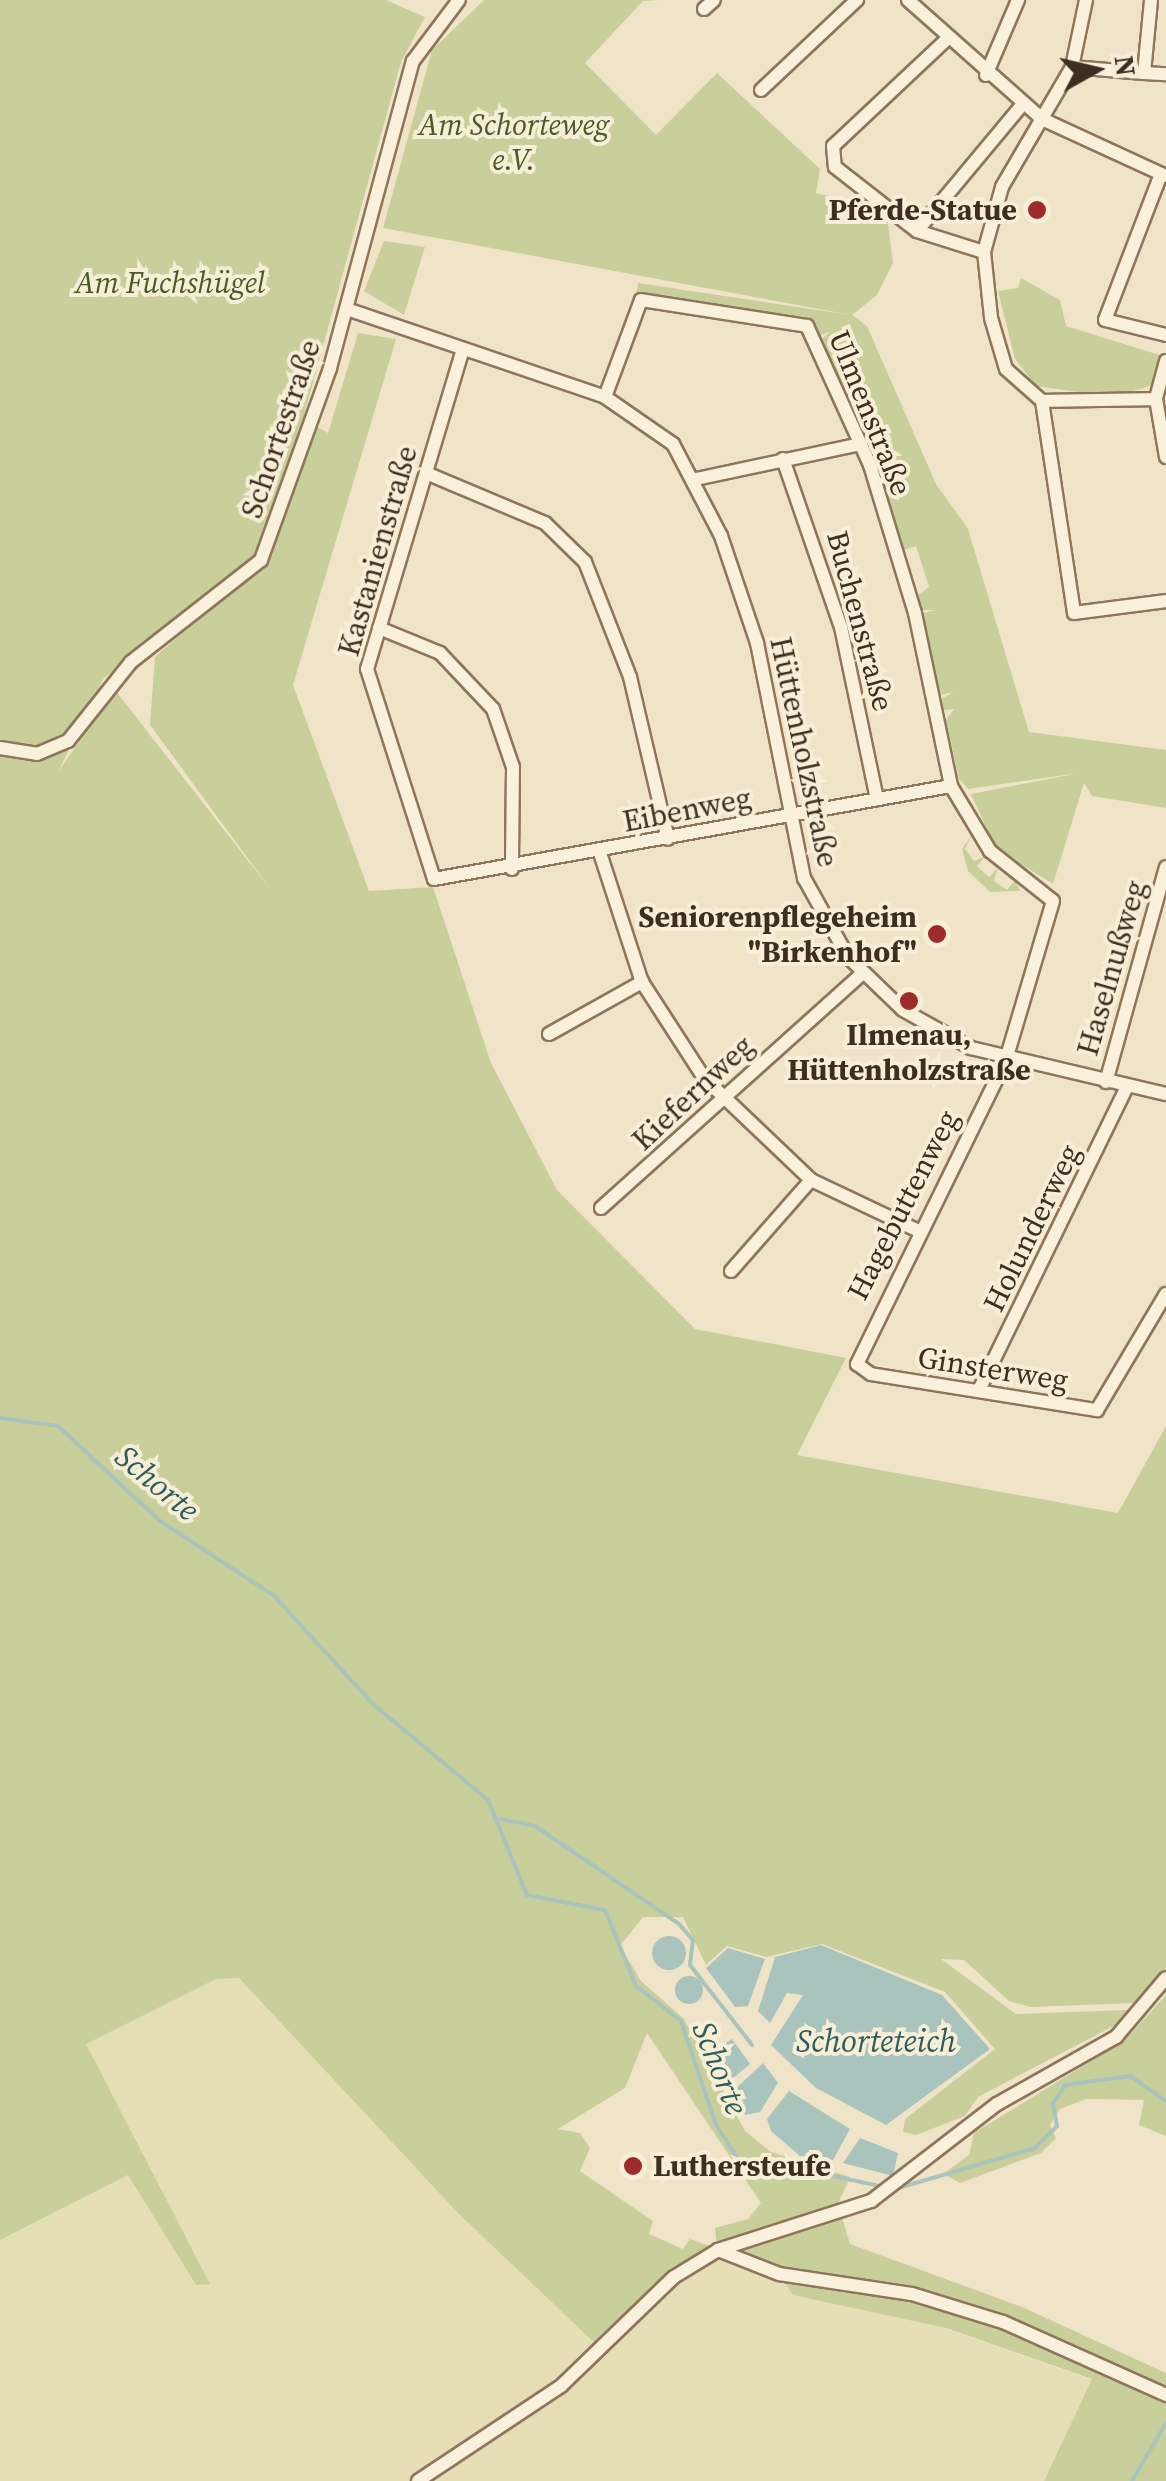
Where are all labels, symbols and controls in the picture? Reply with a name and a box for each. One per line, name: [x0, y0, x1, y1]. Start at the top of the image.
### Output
north arrow: [1046, 20, 1146, 120]
text: N: [1105, 53, 1146, 79]
park label: Am Schorteweg e.V.: [419, 107, 609, 178]
place label: Pferde-Statue: [828, 192, 1017, 228]
marker: Pferde-Statue: [1026, 199, 1048, 221]
park label: Am Fuchshügel: [75, 265, 265, 301]
street label: Ulmenstraße: [821, 325, 919, 501]
street label: Schortestraße: [234, 335, 328, 523]
street label: Kastanienstraße: [331, 442, 425, 660]
street label: Buchenstraße: [819, 527, 901, 715]
street label: Hüttenholzstraße: [762, 634, 846, 870]
street label: Eibenweg: [620, 780, 754, 840]
street label: Haselnußweg: [1070, 876, 1154, 1060]
place label: Seniorenpflegeheim "Birkenhof": [638, 899, 917, 970]
marker: Seniorenpflegeheim "Birkenhof": [926, 923, 948, 945]
marker: Ilmenau, Hüttenholzstraße: [898, 990, 920, 1012]
place label: Ilmenau, Hüttenholzstraße: [787, 1017, 1031, 1088]
street label: Kiefernweg: [625, 1028, 761, 1158]
street label: Hagebuttenweg: [840, 1104, 966, 1306]
street label: Holunderweg: [976, 1138, 1088, 1318]
street label: Ginsterweg: [915, 1339, 1071, 1399]
water label: Schorte: [107, 1437, 207, 1529]
water label: Schorte: [684, 2016, 756, 2120]
water label: Schorteteich: [796, 2022, 956, 2060]
place label: Luthersteufe: [653, 2148, 831, 2184]
marker: Luthersteufe: [622, 2155, 644, 2177]

